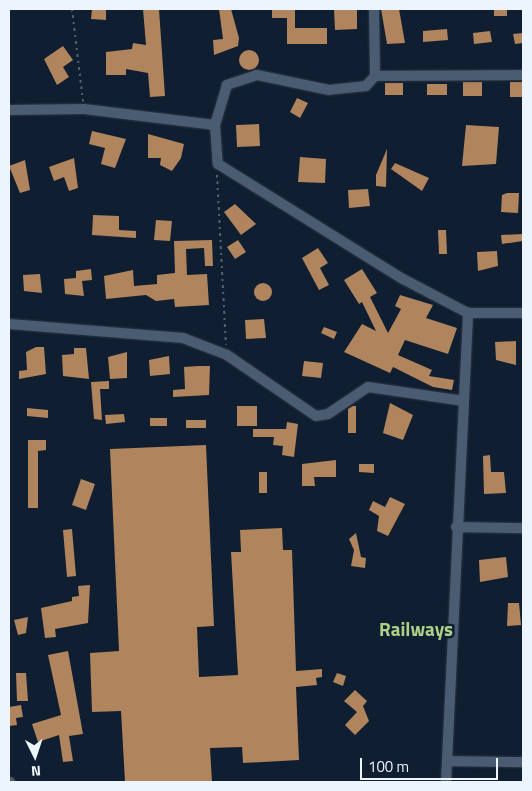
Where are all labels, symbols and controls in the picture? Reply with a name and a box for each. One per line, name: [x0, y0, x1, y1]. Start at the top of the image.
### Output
district label: Railways: [379, 618, 453, 640]
north arrow: [10, 731, 60, 781]
scale bar: [362, 748, 500, 780]
text: 100 m: [368, 755, 409, 778]
text: N: [31, 761, 42, 782]

